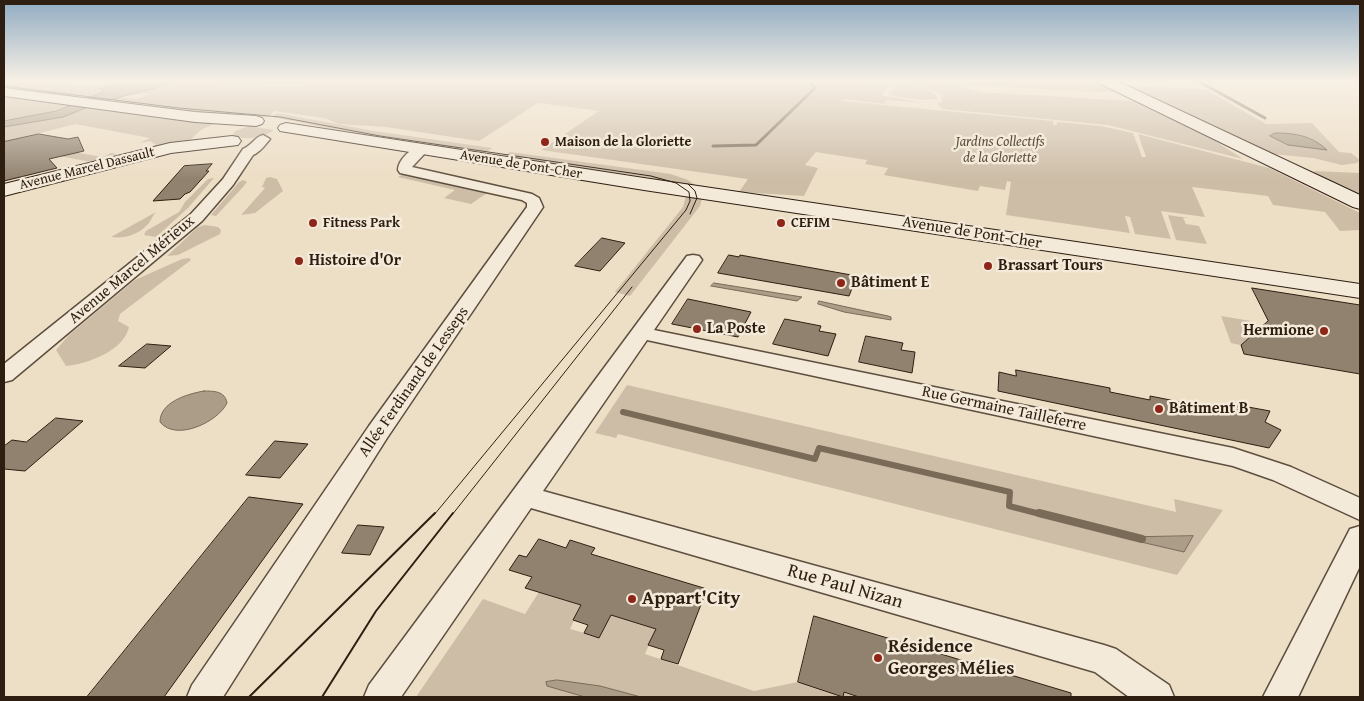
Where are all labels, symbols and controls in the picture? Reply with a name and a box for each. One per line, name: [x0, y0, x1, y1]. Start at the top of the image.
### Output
place label: Maison de la Gloriette: [555, 134, 691, 150]
park label: Jardins Collectifs de la Gloriette: [956, 134, 1044, 166]
marker: Maison de la Gloriette: [539, 136, 551, 148]
street label: Avenue Marcel Dassault: [18, 144, 156, 194]
street label: Avenue de Pont-Cher: [459, 147, 583, 183]
street label: Avenue Marcel Mérieux: [65, 212, 199, 328]
street label: Avenue de Pont-Cher: [901, 212, 1043, 254]
place label: Fitness Park: [323, 215, 400, 231]
place label: CEFIM: [791, 215, 830, 231]
marker: Fitness Park: [307, 217, 319, 229]
marker: CEFIM: [775, 217, 787, 229]
place label: Histoire d'Or: [309, 251, 401, 271]
marker: Histoire d'Or: [293, 255, 305, 267]
place label: Brassart Tours: [998, 256, 1103, 276]
marker: Brassart Tours: [982, 260, 994, 272]
place label: Bâtiment E: [851, 273, 929, 293]
marker: Bâtiment E: [835, 277, 847, 289]
street label: Allée Ferdinand de Lesseps: [355, 303, 473, 461]
place label: La Poste: [707, 319, 766, 339]
place label: Hermione: [1243, 321, 1314, 341]
marker: La Poste: [691, 323, 703, 335]
marker: Hermione: [1318, 325, 1330, 337]
street label: Rue Germaine Tailleferre: [920, 382, 1088, 436]
place label: Bâtiment B: [1169, 399, 1249, 419]
marker: Bâtiment B: [1153, 403, 1165, 415]
street label: Rue Paul Nizan: [785, 560, 905, 614]
place label: Appart'City: [642, 588, 740, 610]
marker: Appart'City: [626, 593, 638, 605]
place label: Résidence Georges Mélies: [888, 636, 1014, 680]
marker: Résidence Georges Mélies: [872, 652, 884, 664]

